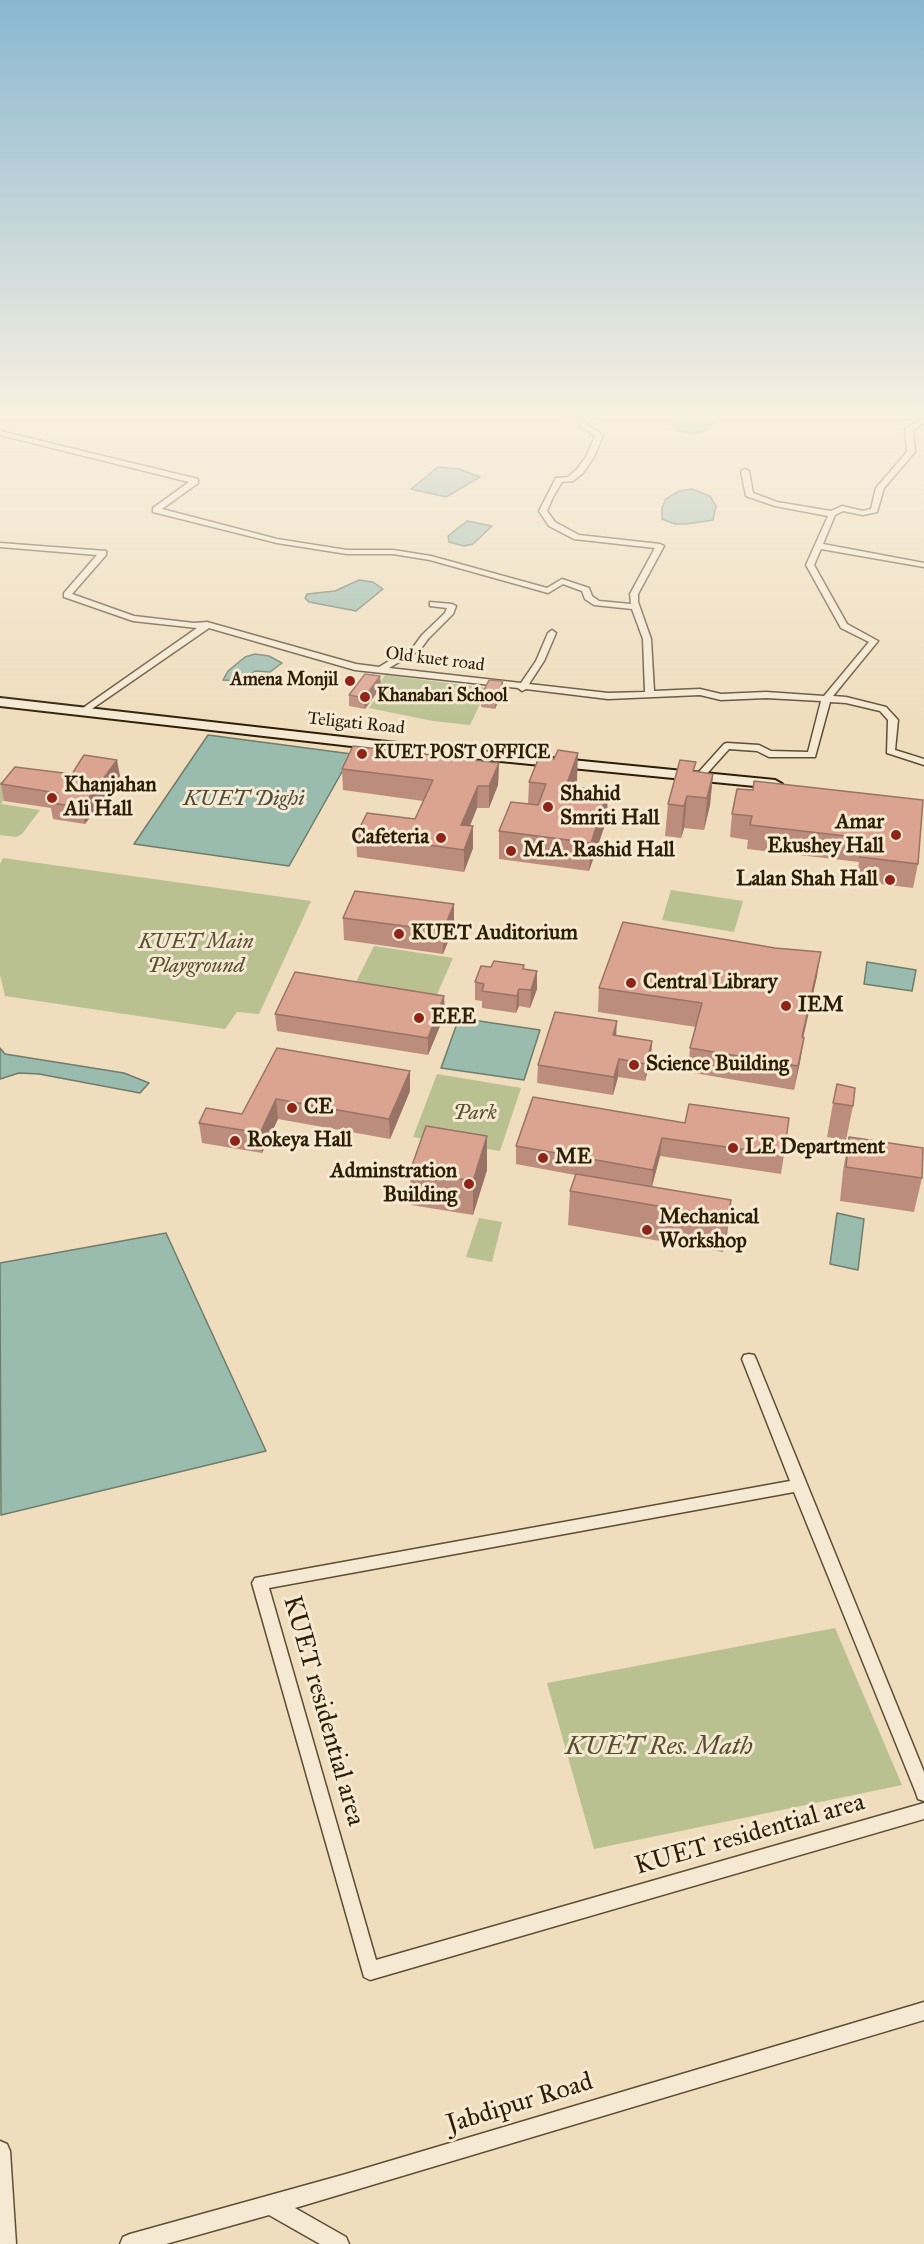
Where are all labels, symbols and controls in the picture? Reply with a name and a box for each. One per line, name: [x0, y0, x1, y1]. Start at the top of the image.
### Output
street label: Old kuet road: [384, 643, 486, 677]
place label: Amena Monjil: [231, 670, 338, 692]
marker: Amena Monjil: [343, 674, 357, 688]
place label: Khanabari School: [377, 686, 508, 708]
marker: Khanabari School: [358, 690, 372, 704]
street label: Teligati Road: [306, 708, 406, 740]
place label: KUET POST OFFICE: [374, 743, 550, 765]
marker: KUET POST OFFICE: [355, 747, 369, 761]
place label: Khanjahan Ali Hall: [64, 773, 157, 823]
place label: Shahid Smriti Hall: [560, 782, 659, 832]
water label: KUET Dighi: [183, 787, 305, 813]
marker: Khanjahan Ali Hall: [45, 791, 59, 805]
marker: Shahid Smriti Hall: [541, 800, 555, 814]
place label: Amar Ekushey Hall: [767, 810, 884, 860]
place label: Cafeteria: [351, 825, 429, 851]
marker: Amar Ekushey Hall: [889, 828, 903, 842]
marker: Cafeteria: [434, 831, 448, 845]
place label: M.A. Rashid Hall: [523, 838, 675, 864]
marker: M.A. Rashid Hall: [504, 844, 518, 858]
place label: Lalan Shah Hall: [736, 867, 878, 893]
marker: Lalan Shah Hall: [883, 873, 897, 887]
place label: KUET Auditorium: [411, 921, 578, 947]
marker: KUET Auditorium: [392, 927, 406, 941]
park label: KUET Main Playground: [138, 930, 254, 980]
place label: Central Library: [643, 970, 777, 996]
marker: Central Library: [624, 976, 638, 990]
place label: IEM: [798, 993, 844, 1019]
marker: IEM: [779, 999, 793, 1013]
place label: EEE: [431, 1005, 476, 1031]
marker: EEE: [412, 1011, 426, 1025]
place label: Science Building: [646, 1052, 789, 1078]
marker: Science Building: [627, 1058, 641, 1072]
place label: CE: [304, 1095, 333, 1121]
marker: CE: [285, 1101, 299, 1115]
park label: Park: [453, 1101, 497, 1127]
place label: Rokeya Hall: [247, 1128, 352, 1154]
marker: Rokeya Hall: [228, 1134, 242, 1148]
place label: LE Department: [745, 1135, 885, 1161]
marker: LE Department: [726, 1141, 740, 1155]
place label: ME: [555, 1145, 592, 1171]
marker: ME: [536, 1151, 550, 1165]
place label: Adminstration Building: [331, 1159, 457, 1209]
marker: Adminstration Building: [462, 1177, 476, 1191]
place label: Mechanical Workshop: [659, 1205, 759, 1255]
marker: Mechanical Workshop: [640, 1223, 654, 1237]
street label: KUET residential area: [275, 1592, 371, 1830]
park label: KUET Res. Math: [565, 1732, 753, 1764]
street label: KUET residential area: [631, 1787, 869, 1883]
street label: Jabdipur Road: [443, 2067, 597, 2141]

